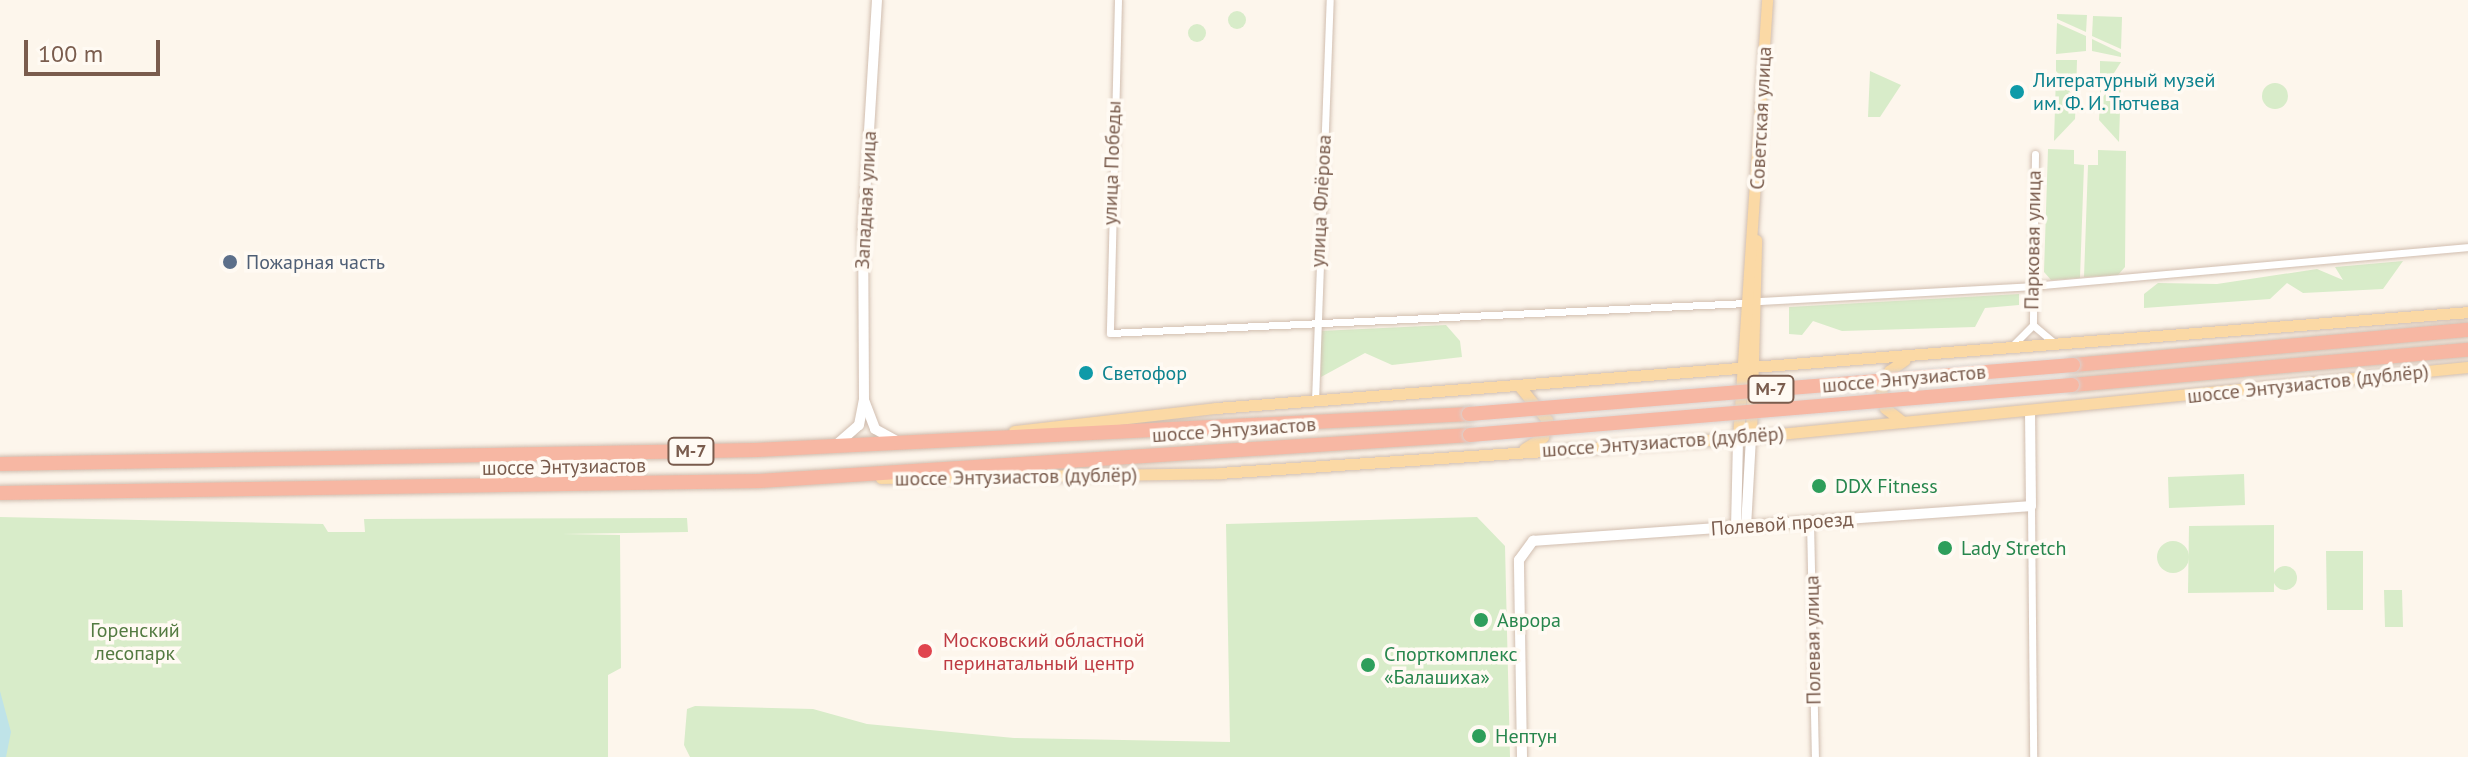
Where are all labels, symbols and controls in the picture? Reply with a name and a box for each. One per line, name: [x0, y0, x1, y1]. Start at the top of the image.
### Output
scale bar: [28, 24, 164, 74]
text: 100 m: [38, 38, 103, 69]
street label: Советская улица: [1745, 46, 1777, 190]
place label: Литературный музей им. Ф. И. Тютчева: [2033, 68, 2215, 115]
marker: Литературный музей им. Ф. И. Тютчева: [2008, 83, 2026, 101]
street label: улица Победы: [1098, 100, 1126, 226]
street label: Западная улица: [850, 130, 882, 270]
street label: улица Флёрова: [1306, 134, 1336, 268]
street label: Парковая улица: [2020, 170, 2046, 310]
place label: Пожарная часть: [246, 250, 385, 274]
marker: Пожарная часть: [221, 253, 239, 271]
street label: шоссе Энтузиастов (дублёр): [2186, 359, 2430, 409]
street label: шоссе Энтузиастов: [1821, 360, 1987, 398]
place label: Светофор: [1102, 361, 1187, 385]
marker: Светофор: [1077, 364, 1095, 382]
road number: М-7: [1747, 375, 1795, 403]
street label: шоссе Энтузиастов: [1151, 412, 1317, 448]
street label: шоссе Энтузиастов (дублёр): [1541, 422, 1785, 462]
road number: М-7: [667, 437, 715, 465]
street label: шоссе Энтузиастов: [482, 454, 646, 480]
street label: шоссе Энтузиастов (дублёр): [894, 463, 1138, 491]
place label: DDX Fitness: [1835, 474, 1938, 498]
marker: DDX Fitness: [1810, 477, 1828, 495]
street label: Полевой проезд: [1710, 507, 1854, 541]
place label: Lady Stretch: [1961, 536, 2067, 560]
marker: Lady Stretch: [1936, 539, 1954, 557]
street label: Полевая улица: [1800, 575, 1826, 705]
place label: Аврора: [1497, 608, 1561, 632]
marker: Аврора: [1472, 611, 1490, 629]
park label: Горенский лесопарк: [90, 619, 180, 666]
place label: Московский областной перинатальный центр: [943, 628, 1145, 675]
marker: Московский областной перинатальный центр: [914, 640, 936, 662]
place label: Спорткомплекс «Балашиха»: [1384, 642, 1518, 689]
marker: Спорткомплекс «Балашиха»: [1359, 656, 1377, 674]
place label: Нептун: [1495, 724, 1557, 748]
marker: Нептун: [1470, 727, 1488, 745]

